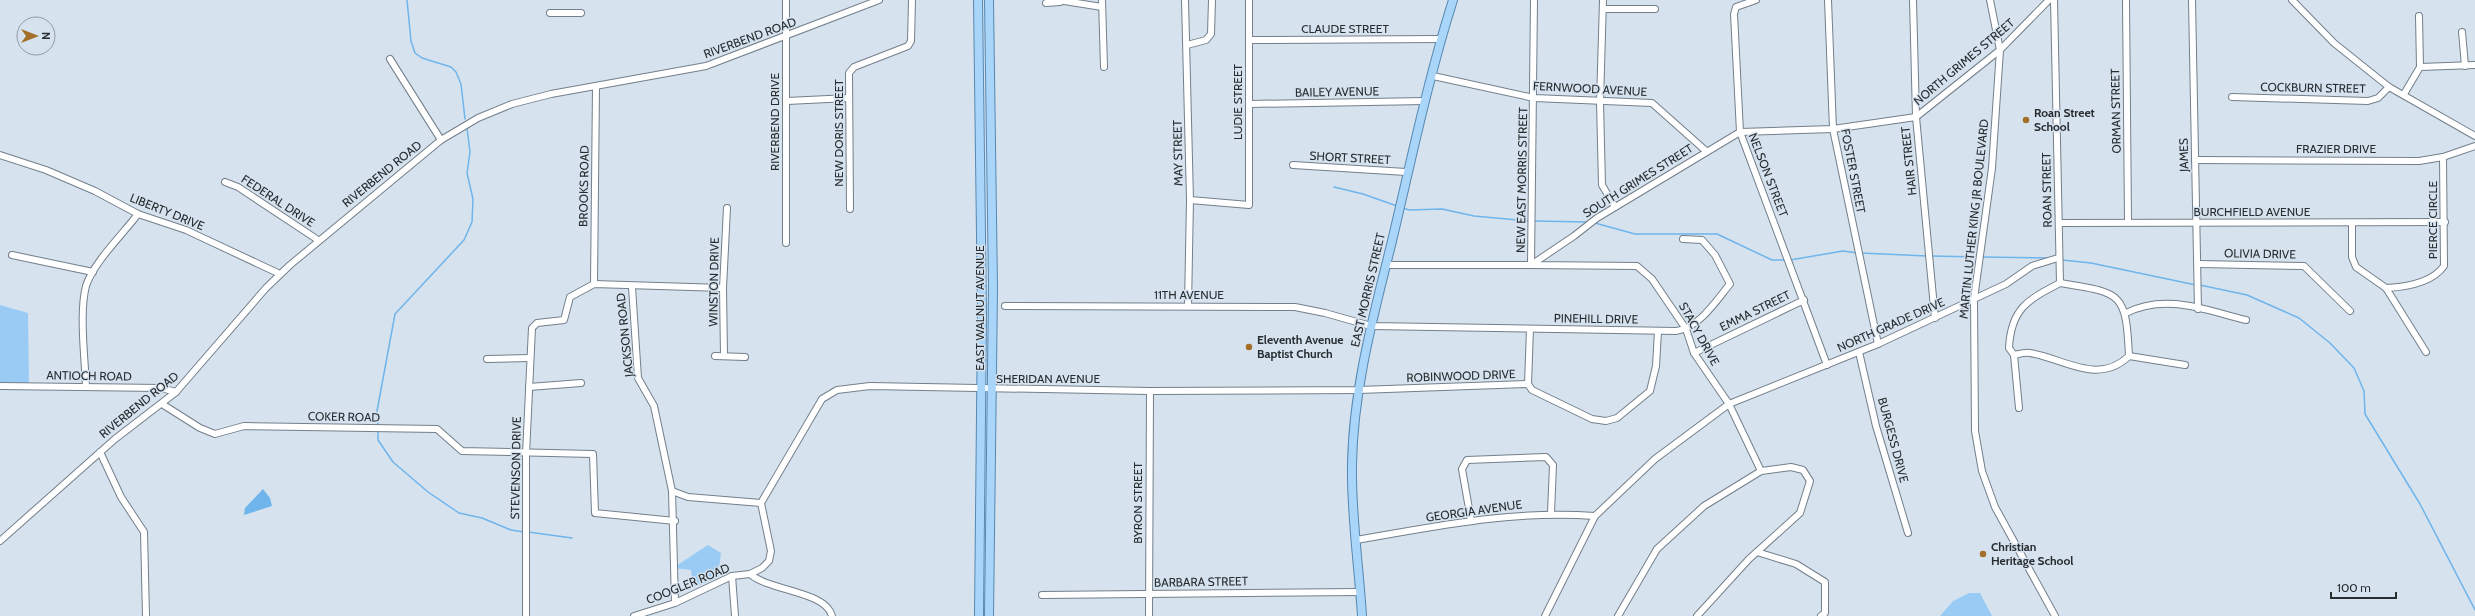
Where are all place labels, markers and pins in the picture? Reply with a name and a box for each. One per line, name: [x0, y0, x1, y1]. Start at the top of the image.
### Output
place label: Roan Street School: [2034, 105, 2095, 134]
marker: Roan Street School: [2021, 115, 2031, 125]
place label: Eleventh Avenue Baptist Church: [1257, 332, 1344, 361]
marker: Eleventh Avenue Baptist Church: [1244, 342, 1254, 352]
place label: Christian Heritage School: [1991, 539, 2073, 568]
marker: Christian Heritage School: [1978, 549, 1988, 559]

